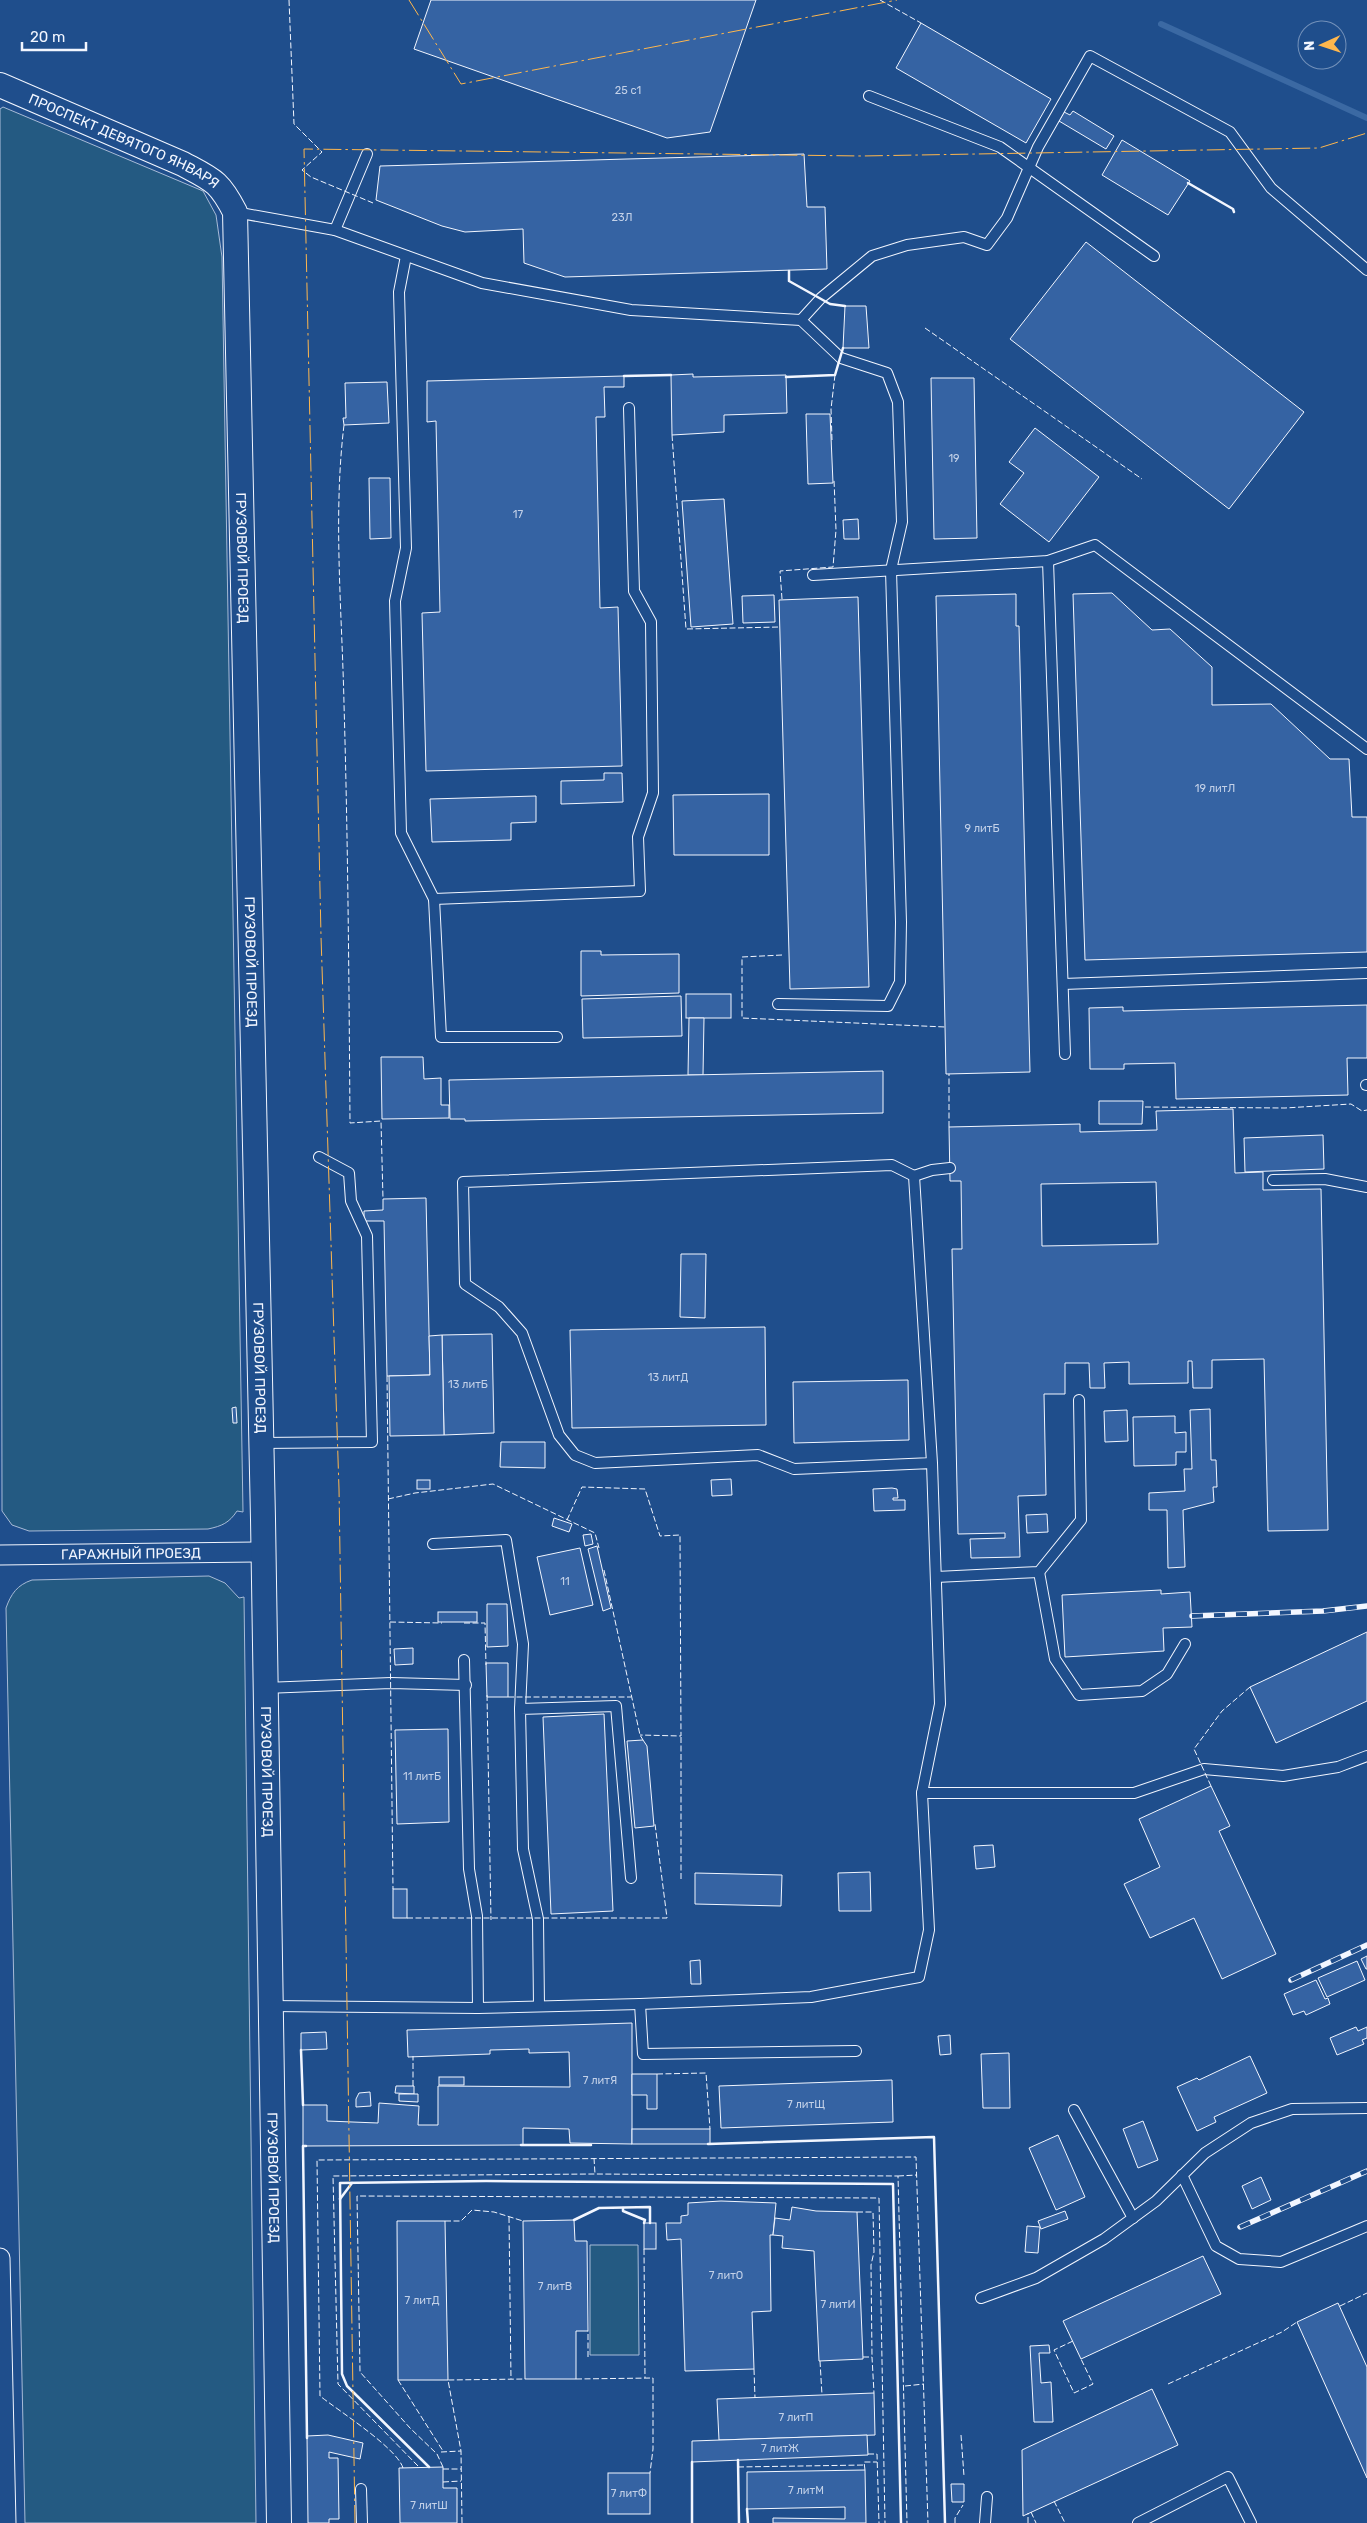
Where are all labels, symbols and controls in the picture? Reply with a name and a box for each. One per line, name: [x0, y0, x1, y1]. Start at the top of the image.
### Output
scale bar: [22, 20, 86, 52]
north arrow: [1297, 20, 1347, 70]
text: 20 m: [30, 28, 65, 46]
text: N: [1301, 40, 1318, 51]
house number: 25 с1: [615, 84, 641, 97]
street label: ПРОСПЕКТ ДЕВЯТОГО ЯНВАРЯ: [26, 90, 223, 192]
house number: 23Л: [612, 211, 632, 224]
house number: 19: [948, 452, 960, 465]
street label: ГРУЗОВОЙ ПРОЕЗД: [233, 492, 252, 624]
house number: 17: [513, 508, 524, 521]
house number: 19 литЛ: [1195, 782, 1235, 795]
house number: 9 литБ: [965, 822, 999, 835]
street label: ГРУЗОВОЙ ПРОЕЗД: [241, 896, 261, 1028]
street label: ГРУЗОВОЙ ПРОЕЗД: [250, 1302, 270, 1433]
house number: 13 литД: [648, 1371, 688, 1384]
house number: 13 литБ: [448, 1378, 488, 1391]
street label: ГАРАЖНЫЙ ПРОЕЗД: [61, 1544, 201, 1563]
house number: 11: [560, 1575, 570, 1588]
street label: ГРУЗОВОЙ ПРОЕЗД: [257, 1706, 277, 1837]
house number: 11 литБ: [403, 1770, 441, 1783]
house number: 7 литЯ: [583, 2074, 617, 2087]
house number: 7 литЩ: [787, 2098, 825, 2111]
street label: ГРУЗОВОЙ ПРОЕЗД: [264, 2112, 283, 2243]
house number: 7 литО: [709, 2269, 743, 2282]
house number: 7 литВ: [538, 2280, 572, 2293]
house number: 7 литД: [405, 2294, 440, 2307]
house number: 7 литИ: [820, 2298, 856, 2311]
house number: 7 литП: [779, 2411, 813, 2424]
house number: 7 литЖ: [761, 2442, 799, 2455]
house number: 7 литМ: [788, 2484, 824, 2497]
house number: 7 литФ: [611, 2487, 647, 2500]
house number: 7 литШ: [410, 2499, 448, 2512]

